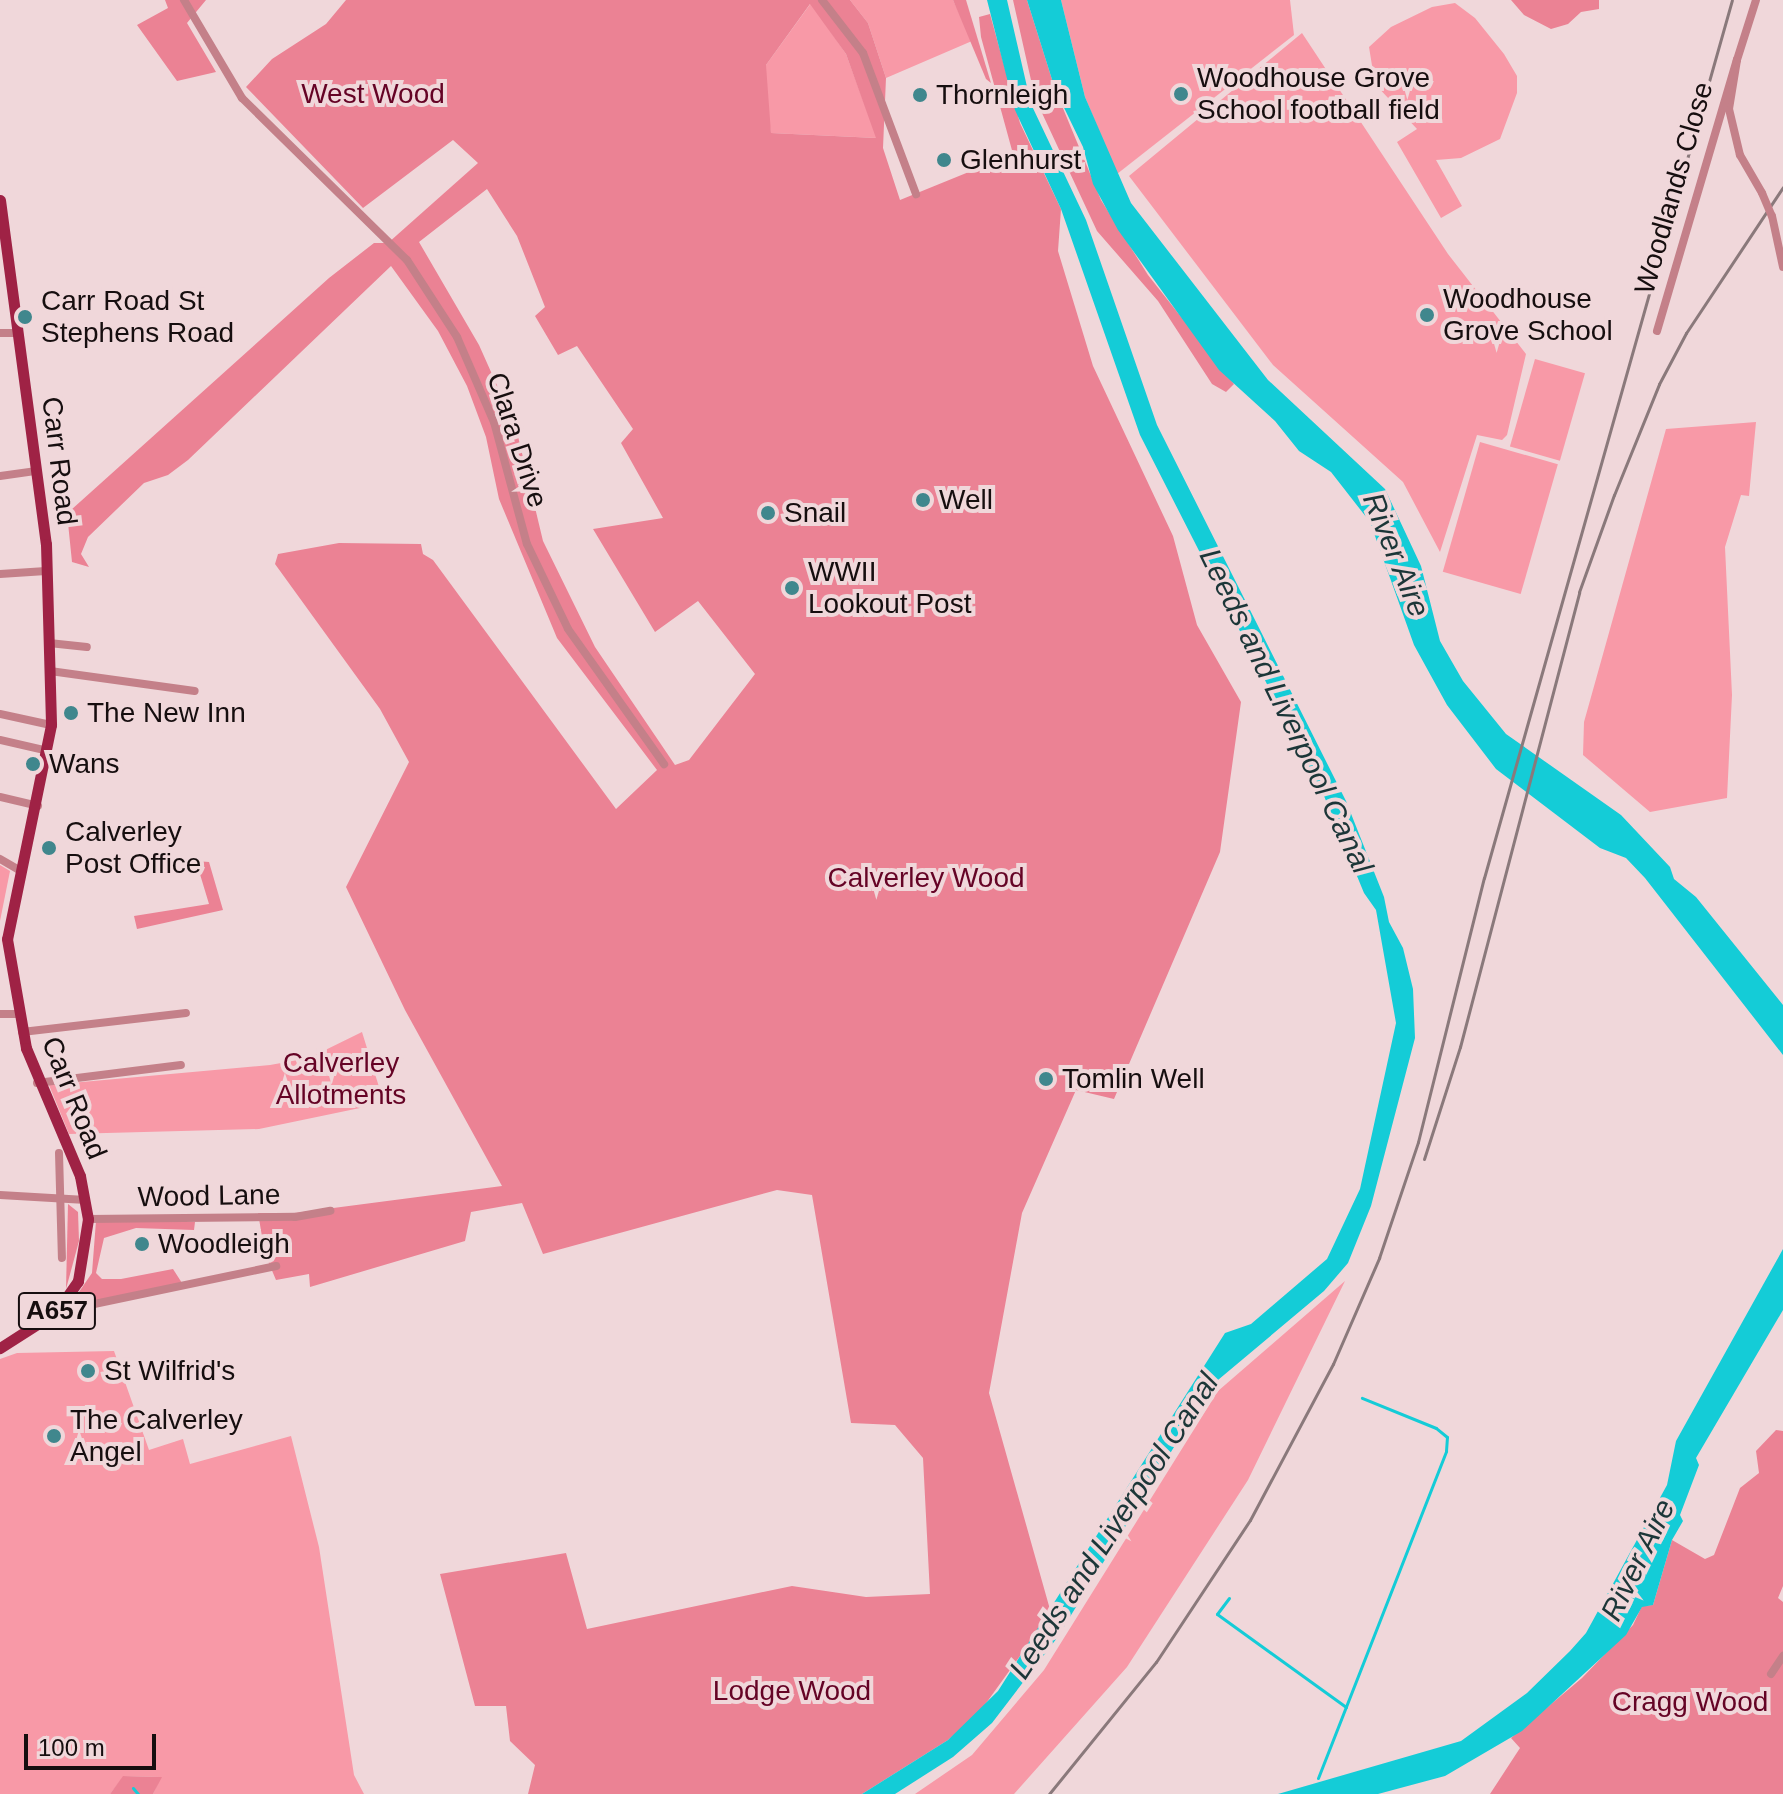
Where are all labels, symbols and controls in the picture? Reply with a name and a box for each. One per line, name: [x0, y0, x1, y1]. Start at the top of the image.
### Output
place label: Woodhouse Grove School football field: [1197, 61, 1440, 127]
park label: West Wood: [301, 77, 445, 111]
place label: Thornleigh: [936, 78, 1068, 112]
street label: Woodlands Close: [1628, 78, 1720, 298]
marker: Woodhouse Grove School football field: [1172, 85, 1190, 103]
marker: Thornleigh: [911, 86, 929, 104]
place label: Glenhurst: [960, 143, 1081, 177]
marker: Glenhurst: [935, 151, 953, 169]
place label: Woodhouse Grove School: [1443, 282, 1613, 348]
place label: Carr Road St Stephens Road: [41, 284, 234, 350]
marker: Woodhouse Grove School: [1418, 306, 1436, 324]
marker: Carr Road St Stephens Road: [16, 308, 34, 326]
street label: Clara Drive: [479, 368, 555, 512]
street label: Carr Road: [34, 395, 84, 527]
place label: Well: [939, 483, 993, 517]
water label: River Aire: [1355, 487, 1437, 623]
marker: Well: [914, 491, 932, 509]
place label: Snail: [784, 496, 846, 530]
marker: Snail: [759, 504, 777, 522]
water label: Leeds and Liverpool Canal: [1192, 543, 1380, 879]
place label: WWII Lookout Post: [808, 555, 971, 621]
marker: WWII Lookout Post: [783, 579, 801, 597]
place label: The New Inn: [87, 696, 246, 730]
marker: The New Inn: [62, 704, 80, 722]
place label: Wans: [49, 747, 120, 781]
marker: Wans: [24, 755, 42, 773]
place label: Calverley Post Office: [65, 815, 201, 881]
marker: Calverley Post Office: [40, 839, 58, 857]
park label: Calverley Wood: [827, 861, 1025, 895]
street label: Carr Road: [34, 1032, 114, 1164]
park label: Calverley Allotments: [276, 1046, 406, 1112]
place label: Tomlin Well: [1062, 1062, 1205, 1096]
marker: Tomlin Well: [1037, 1070, 1055, 1088]
street label: Wood Lane: [137, 1178, 281, 1214]
place label: Woodleigh: [158, 1227, 290, 1261]
marker: Woodleigh: [133, 1235, 151, 1253]
road number: A657: [17, 1289, 97, 1333]
place label: St Wilfrid's: [104, 1354, 235, 1388]
marker: St Wilfrid's: [79, 1362, 97, 1380]
water label: Leeds and Liverpool Canal: [1002, 1367, 1226, 1685]
place label: The Calverley Angel: [70, 1403, 243, 1469]
marker: The Calverley Angel: [45, 1427, 63, 1445]
water label: River Aire: [1593, 1493, 1683, 1627]
park label: Lodge Wood: [713, 1674, 871, 1708]
park label: Cragg Wood: [1612, 1685, 1768, 1719]
scale bar: [28, 1718, 160, 1768]
text: 100 m: [38, 1734, 105, 1761]

